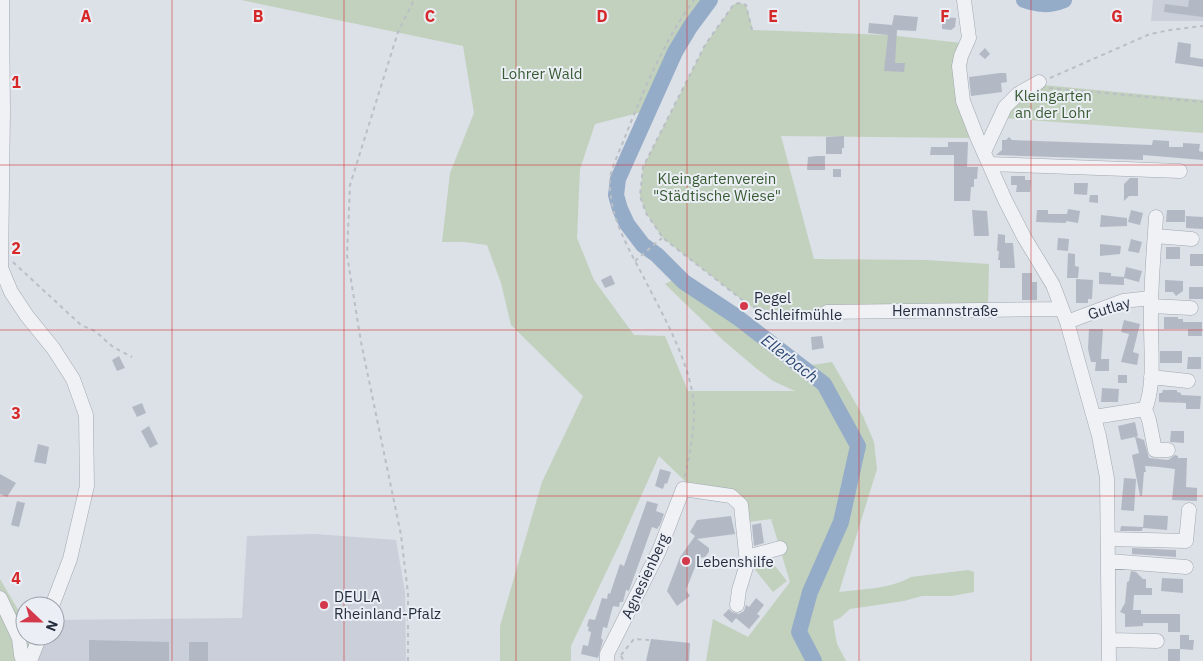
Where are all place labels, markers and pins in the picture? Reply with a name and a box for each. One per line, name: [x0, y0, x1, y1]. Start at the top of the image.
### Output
place label: Pegel Schleifmühle: [754, 288, 842, 324]
marker: Pegel Schleifmühle: [738, 300, 750, 312]
place label: Lebenshilfe: [696, 552, 774, 571]
marker: Lebenshilfe: [680, 555, 692, 567]
place label: DEULA Rheinland-Pfalz: [334, 587, 441, 623]
marker: DEULA Rheinland-Pfalz: [318, 599, 330, 611]

